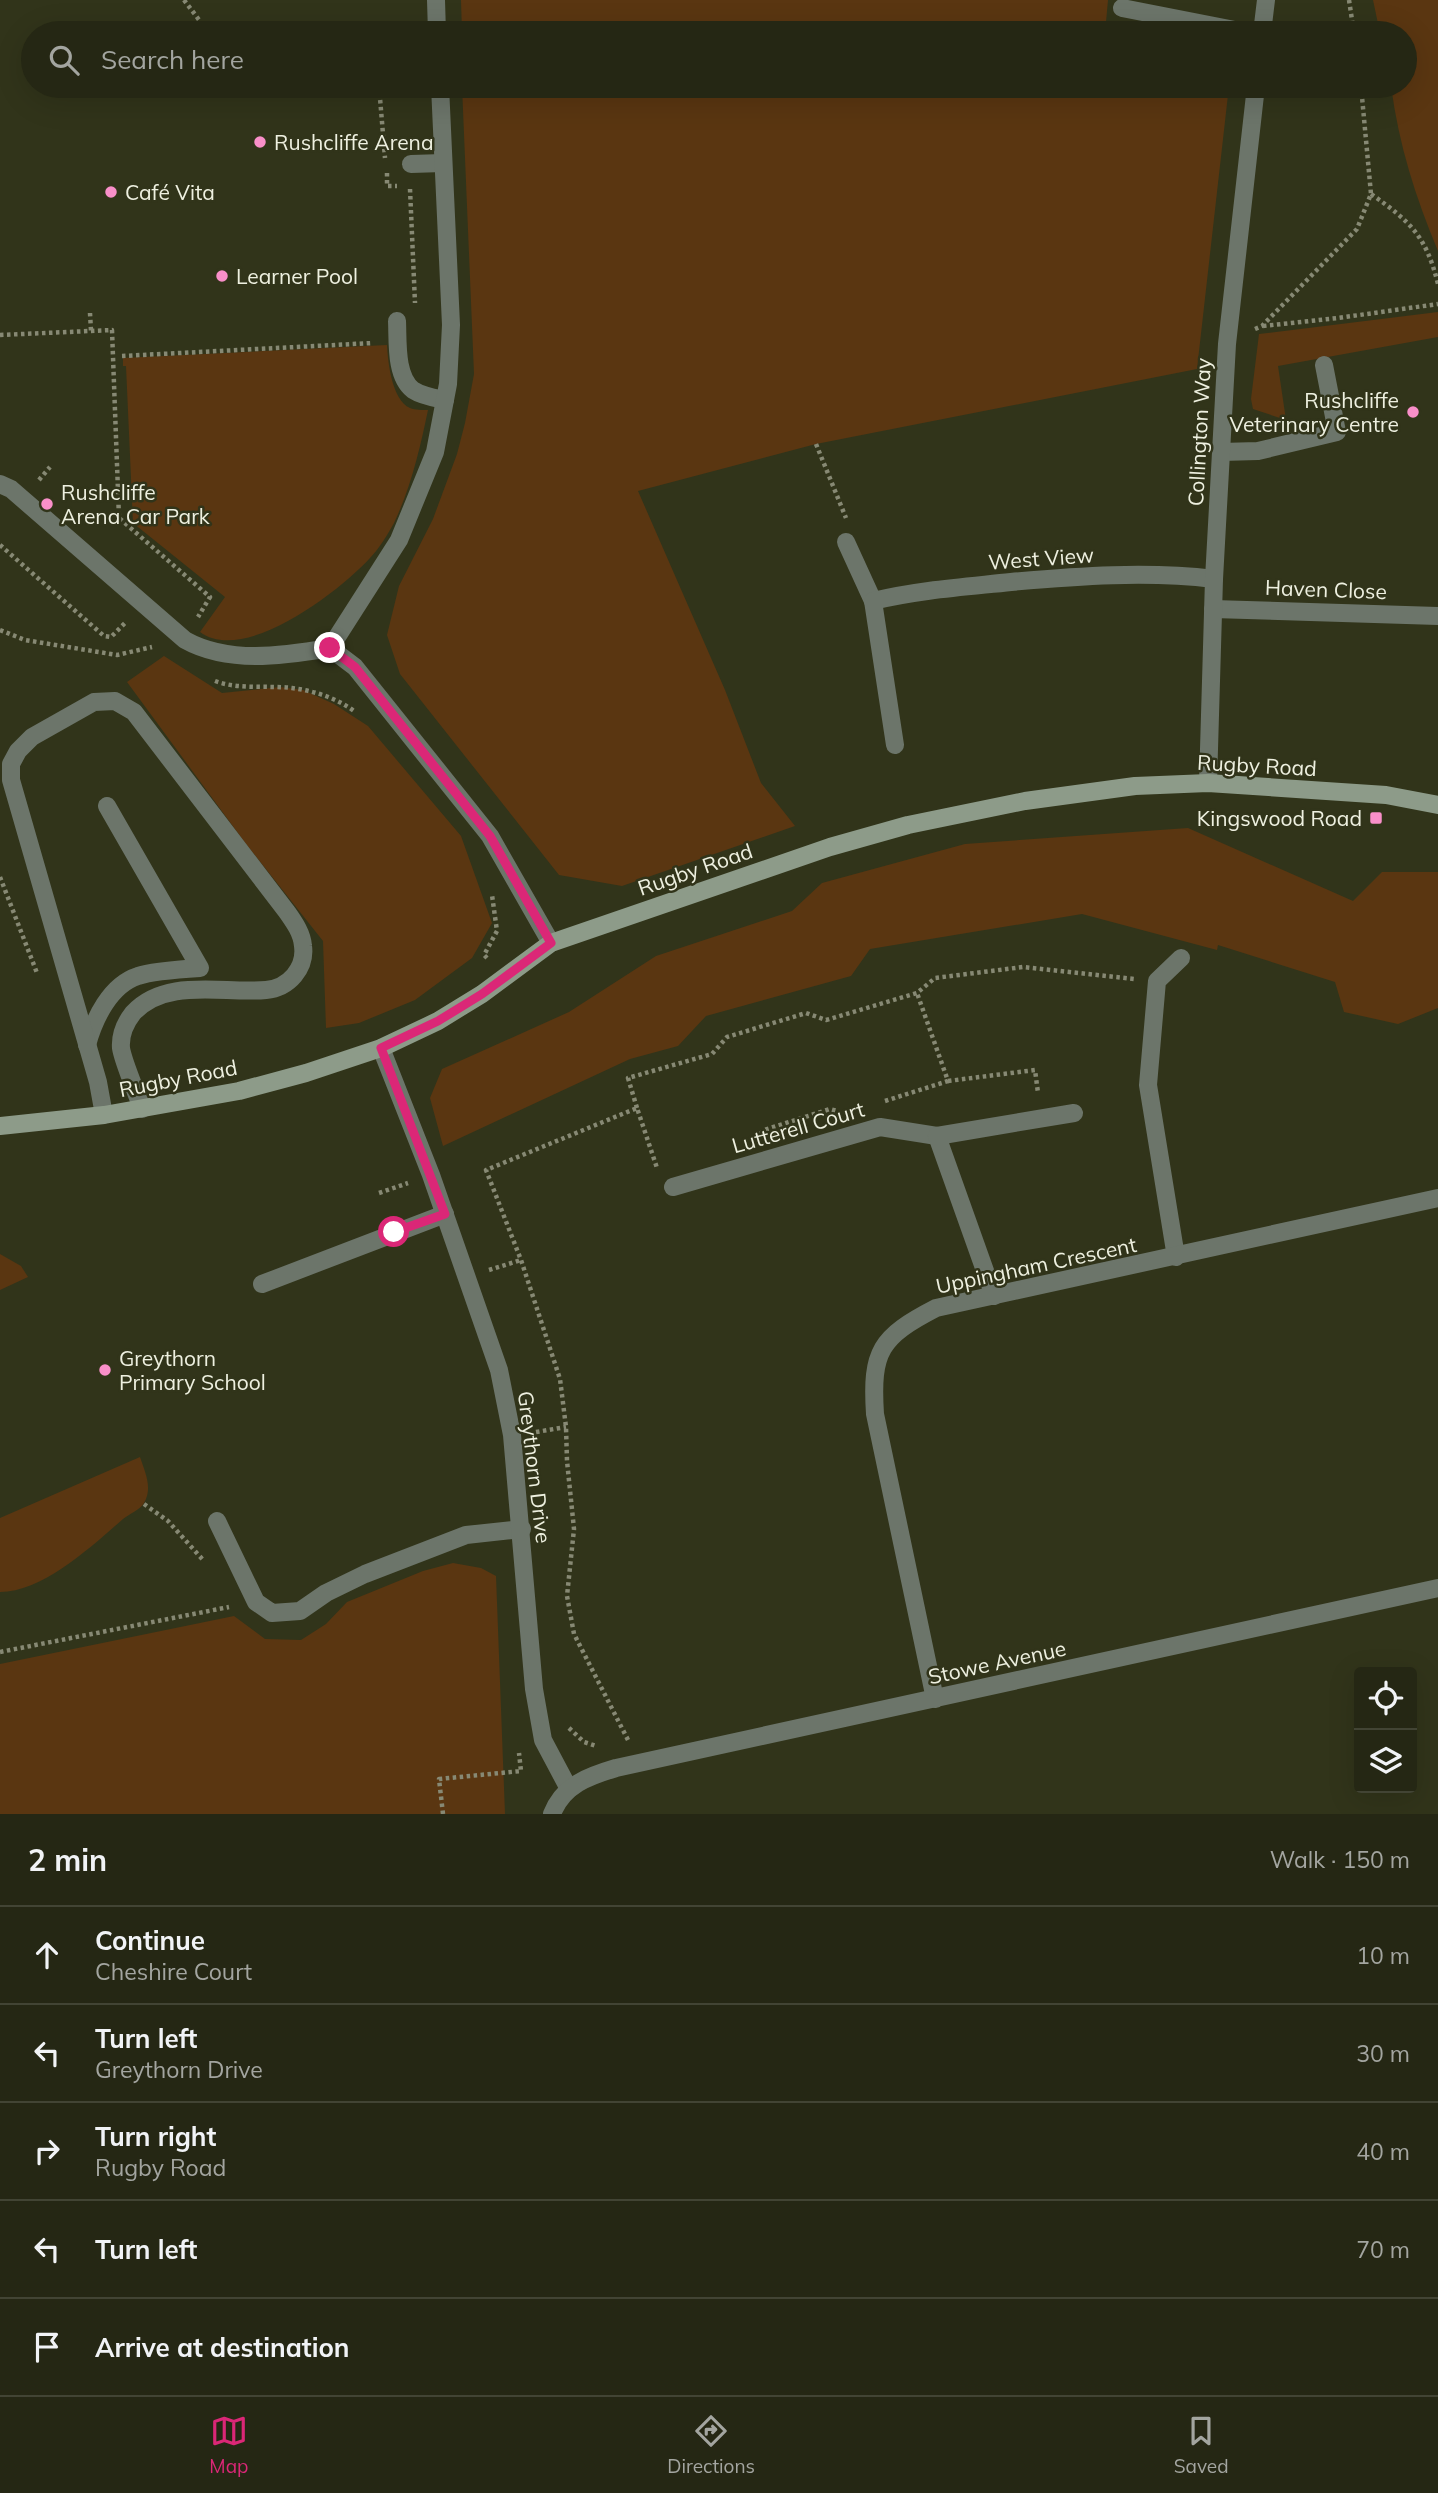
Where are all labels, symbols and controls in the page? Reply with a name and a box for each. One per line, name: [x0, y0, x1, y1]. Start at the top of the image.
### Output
search box: [21, 21, 1417, 98]
icon: search: [45, 41, 83, 79]
text: Search here: [101, 43, 244, 76]
place label: Rushcliffe Arena: [274, 129, 433, 155]
marker: Rushcliffe Arena: [252, 134, 268, 150]
place label: Café Vita: [125, 179, 215, 205]
marker: Café Vita: [103, 184, 119, 200]
place label: Learner Pool: [236, 263, 358, 289]
marker: Learner Pool: [214, 268, 230, 284]
street label: Collington Way: [1182, 357, 1216, 507]
place label: Rushcliffe Veterinary Centre: [1229, 387, 1399, 437]
marker: Rushcliffe Veterinary Centre: [1405, 404, 1421, 420]
place label: Rushcliffe Arena Car Park: [61, 479, 210, 529]
marker: Rushcliffe Arena Car Park: [39, 496, 55, 512]
street label: West View: [987, 541, 1095, 575]
street label: Haven Close: [1265, 574, 1387, 604]
route end: [314, 632, 345, 663]
street label: Rugby Road: [1196, 749, 1318, 781]
place label: Kingswood Road: [1197, 805, 1362, 831]
marker: Kingswood Road: [1368, 810, 1384, 826]
street label: Rugby Road: [634, 837, 756, 901]
street label: Rugby Road: [117, 1054, 239, 1102]
street label: Lutterell Court: [729, 1096, 867, 1158]
route start: [378, 1216, 409, 1247]
street label: Uppingham Crescent: [933, 1231, 1139, 1299]
place label: Greythorn Primary School: [119, 1345, 266, 1395]
marker: Greythorn Primary School: [97, 1362, 113, 1378]
street label: Greythorn Drive: [513, 1389, 557, 1545]
street label: Stowe Avenue: [926, 1635, 1068, 1689]
map controls: [1354, 1667, 1417, 1793]
button: locate: [1354, 1667, 1417, 1730]
button: layers: [1354, 1730, 1417, 1793]
text: 2 min: [28, 1841, 107, 1879]
text: Walk · 150 m: [1270, 1845, 1410, 1874]
text: Continue: [95, 1924, 205, 1957]
icon: ahead: [28, 1936, 66, 1974]
text: 10 m: [1356, 1941, 1410, 1970]
text: Cheshire Court: [95, 1957, 252, 1986]
text: Turn left: [95, 2022, 197, 2055]
icon: left: [28, 2034, 66, 2072]
text: 30 m: [1356, 2039, 1410, 2068]
text: Greythorn Drive: [95, 2055, 263, 2084]
text: Turn right: [95, 2120, 216, 2153]
icon: right: [28, 2132, 66, 2170]
text: 40 m: [1356, 2137, 1410, 2166]
text: Rugby Road: [95, 2153, 226, 2182]
icon: left: [28, 2230, 66, 2268]
text: Turn left: [95, 2233, 197, 2266]
text: 70 m: [1356, 2235, 1410, 2264]
icon: arrive: [28, 2328, 66, 2366]
text: Arrive at destination: [95, 2331, 350, 2364]
tab: Map: [209, 2412, 248, 2478]
tab: Directions: [667, 2412, 755, 2478]
tab: Saved: [1174, 2412, 1229, 2478]

